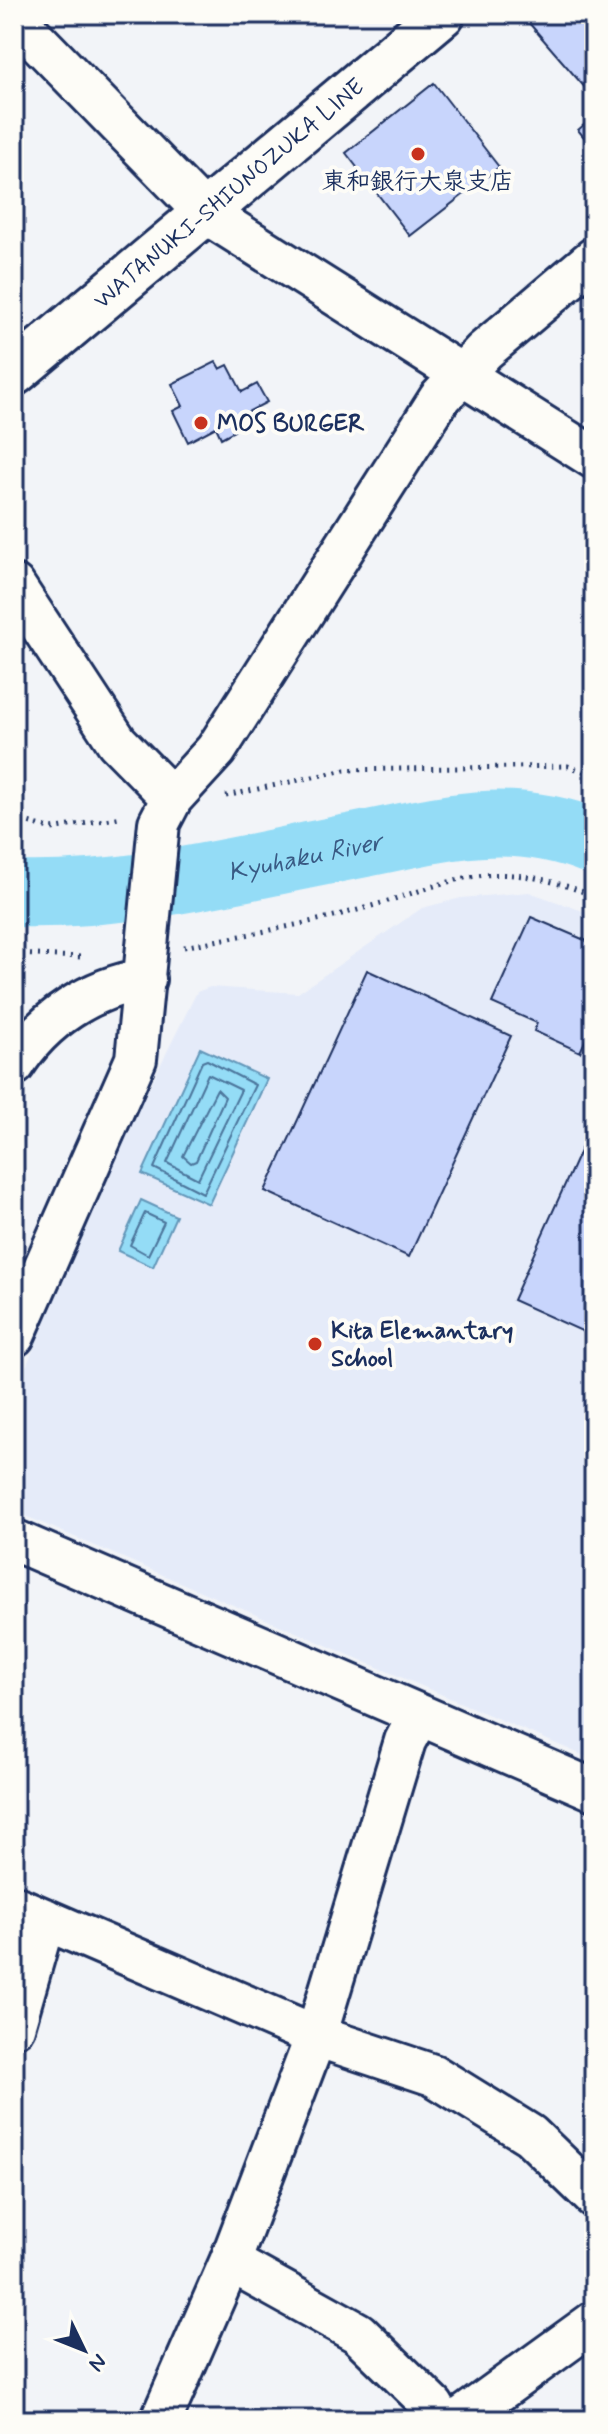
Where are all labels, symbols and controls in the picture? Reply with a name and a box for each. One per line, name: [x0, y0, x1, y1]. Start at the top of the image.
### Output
street label: WATANUKI-SHIUNOZUKA LINE: [88, 72, 371, 317]
marker: 東和銀行大泉支店: [409, 145, 427, 163]
place label: 東和銀行大泉支店: [322, 167, 514, 198]
place label: MOS BURGER: [217, 409, 365, 440]
marker: MOS BURGER: [192, 414, 210, 432]
water label: Kyuhaku River: [225, 825, 389, 890]
place label: Kita Elemantary School: [331, 1316, 513, 1375]
marker: Kita Elemantary School: [306, 1335, 324, 1353]
north arrow: [44, 2310, 124, 2390]
text: N: [82, 2347, 112, 2377]

